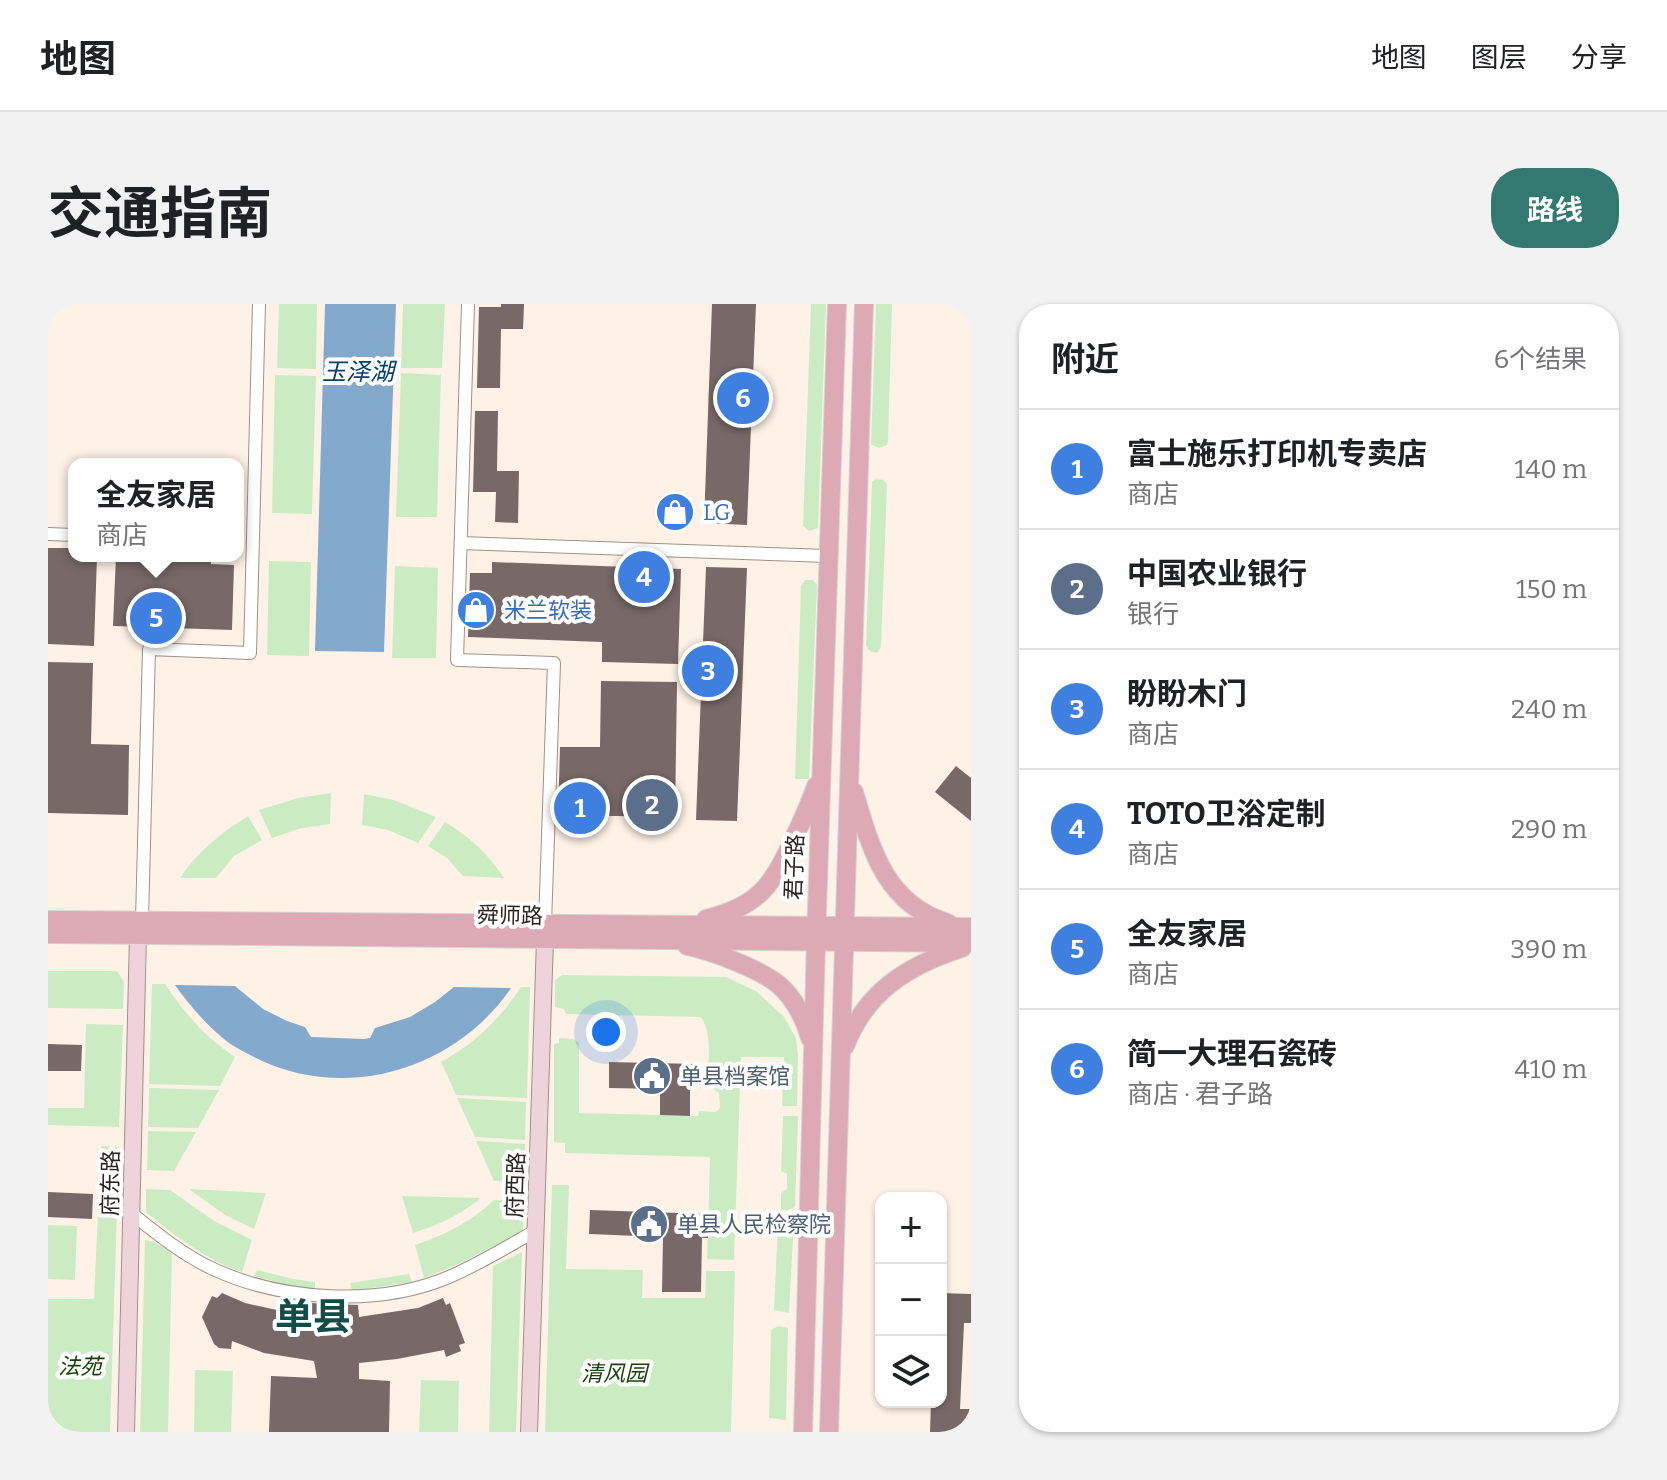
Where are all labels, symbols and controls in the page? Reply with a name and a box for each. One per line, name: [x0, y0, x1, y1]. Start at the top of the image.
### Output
text: 地图: [40, 36, 116, 82]
text: 地图: [1371, 41, 1427, 74]
text: 图层: [1471, 41, 1527, 74]
text: 分享: [1571, 41, 1627, 74]
button: 路线: [1491, 168, 1619, 248]
text: 交通指南: [48, 181, 272, 248]
text: 附近: [1051, 339, 1119, 380]
text: 6个结果: [1494, 344, 1587, 375]
water label: 玉泽湖: [322, 358, 398, 386]
pin: 6: [717, 368, 769, 428]
text: 富士施乐打印机专卖店: [1127, 436, 1427, 472]
text: 1: [1071, 454, 1083, 485]
text: 140 m: [1515, 454, 1587, 485]
popup: [68, 458, 244, 562]
text: 全友家居: [96, 477, 216, 513]
text: 商店: [1127, 479, 1179, 510]
shop icon: LG: [654, 491, 696, 533]
place label: LG: [703, 499, 731, 526]
text: 商店: [96, 520, 148, 551]
pin: 4: [618, 547, 670, 607]
text: 中国农业银行: [1127, 556, 1307, 592]
text: 2: [1070, 574, 1084, 605]
text: 150 m: [1516, 574, 1587, 605]
pin: 5: [130, 588, 182, 648]
shop icon: 米兰软装: [455, 589, 497, 631]
place label: 米兰软装: [504, 597, 592, 624]
text: 银行: [1127, 599, 1179, 630]
pin: 3: [682, 641, 734, 701]
text: 盼盼木门: [1127, 676, 1247, 712]
text: 3: [1070, 694, 1084, 725]
text: 240 m: [1511, 694, 1587, 725]
text: 商店: [1127, 719, 1179, 750]
pin: 2: [626, 775, 678, 835]
pin: 1: [554, 778, 606, 838]
text: TOTO卫浴定制: [1127, 796, 1326, 832]
text: 4: [1069, 814, 1085, 845]
text: 290 m: [1511, 814, 1587, 845]
street label: 君子路: [780, 834, 809, 900]
text: 商店: [1127, 839, 1179, 870]
street label: 舜师路: [477, 901, 543, 930]
text: 全友家居: [1127, 916, 1247, 952]
text: 5: [1070, 934, 1084, 965]
text: 390 m: [1510, 934, 1587, 965]
text: 商店: [1127, 959, 1179, 990]
your location: [586, 1012, 626, 1052]
text: 简一大理石瓷砖: [1127, 1036, 1337, 1072]
text: 6: [1069, 1054, 1085, 1085]
text: 410 m: [1515, 1054, 1587, 1085]
public building icon: 单县档案馆: [631, 1055, 673, 1097]
place label: 单县档案馆: [680, 1063, 790, 1090]
text: 商店 · 君子路: [1127, 1079, 1273, 1110]
street label: 府东路: [96, 1150, 125, 1216]
street label: 府西路: [501, 1152, 530, 1218]
map controls: [875, 1192, 947, 1408]
button: +: [875, 1192, 947, 1264]
public building icon: 单县人民检察院: [628, 1203, 670, 1245]
place label: 单县人民检察院: [677, 1211, 831, 1238]
button: −: [875, 1264, 947, 1336]
district label: 单县: [275, 1294, 351, 1340]
button: layers: [875, 1336, 947, 1408]
park label: 法苑: [58, 1353, 105, 1380]
park label: 清风园: [581, 1360, 650, 1387]

